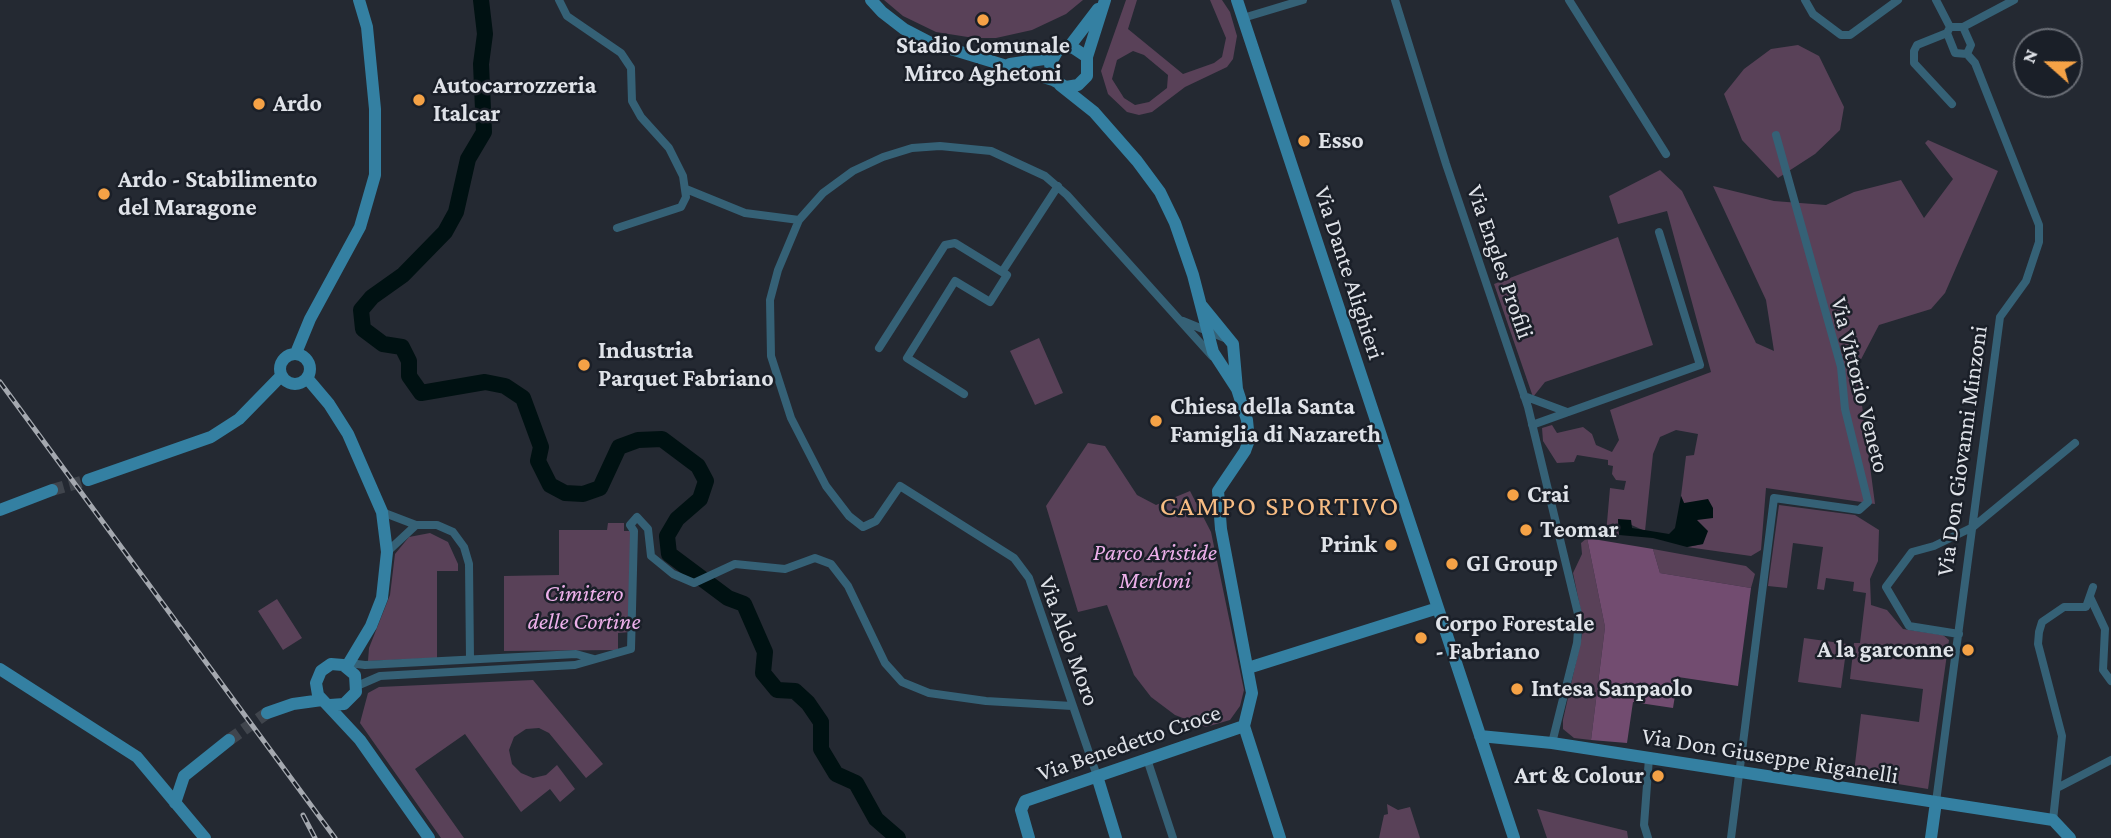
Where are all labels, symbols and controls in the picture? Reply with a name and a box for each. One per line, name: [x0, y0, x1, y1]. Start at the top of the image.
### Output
marker: Stadio Comunale Mirco Aghetoni: [975, 12, 991, 28]
north arrow: [2013, 28, 2083, 98]
place label: Stadio Comunale Mirco Aghetoni: [896, 32, 1070, 88]
text: N: [2018, 46, 2042, 66]
place label: Autocarrozzeria Italcar: [433, 72, 596, 128]
place label: Ardo: [273, 90, 322, 118]
marker: Autocarrozzeria Italcar: [411, 92, 427, 108]
marker: Ardo: [251, 96, 267, 112]
place label: Esso: [1318, 127, 1364, 155]
marker: Esso: [1296, 133, 1312, 149]
place label: Ardo - Stabilimento del Maragone: [118, 166, 318, 222]
street label: Via Engles Profili: [1460, 181, 1540, 343]
street label: Via Dante Alighieri: [1307, 183, 1391, 363]
marker: Ardo - Stabilimento del Maragone: [96, 186, 112, 202]
street label: Via Vittorio Veneto: [1824, 294, 1896, 476]
street label: Via Don Giovanni Minzoni: [1930, 324, 1994, 578]
place label: Industria Parquet Fabriano: [598, 337, 774, 393]
marker: Industria Parquet Fabriano: [576, 357, 592, 373]
place label: Chiesa della Santa Famiglia di Nazareth: [1170, 393, 1381, 449]
marker: Chiesa della Santa Famiglia di Nazareth: [1148, 413, 1164, 429]
place label: Crai: [1527, 481, 1569, 509]
marker: Crai: [1505, 487, 1521, 503]
district label: CAMPO SPORTIVO: [1162, 489, 1398, 523]
place label: Teomar: [1540, 516, 1619, 544]
marker: Teomar: [1518, 522, 1534, 538]
place label: Prink: [1320, 531, 1377, 559]
marker: Prink: [1383, 537, 1399, 553]
park label: Parco Aristide Merloni: [1093, 539, 1217, 595]
place label: GI Group: [1466, 550, 1558, 578]
marker: GI Group: [1444, 556, 1460, 572]
street label: Via Aldo Moro: [1032, 572, 1106, 710]
park label: Cimitero delle Cortine: [527, 580, 641, 636]
place label: Corpo Forestale - Fabriano: [1435, 610, 1594, 666]
marker: Corpo Forestale - Fabriano: [1413, 630, 1429, 646]
place label: A la garconne: [1817, 636, 1954, 664]
marker: A la garconne: [1960, 642, 1976, 658]
place label: Intesa Sanpaolo: [1531, 675, 1693, 703]
marker: Intesa Sanpaolo: [1509, 681, 1525, 697]
street label: Via Benedetto Croce: [1033, 698, 1225, 788]
street label: Via Don Giuseppe Riganelli: [1640, 721, 1900, 791]
place label: Art & Colour: [1514, 762, 1644, 790]
marker: Art & Colour: [1650, 768, 1666, 784]

